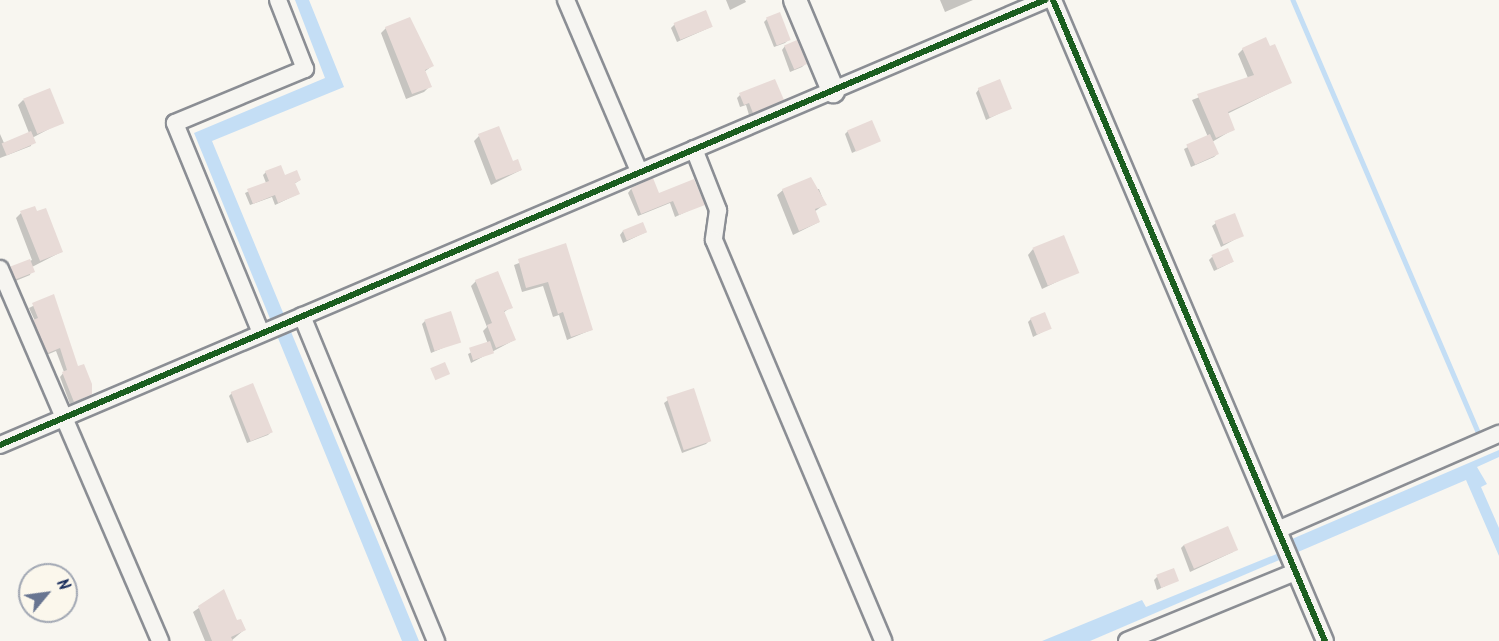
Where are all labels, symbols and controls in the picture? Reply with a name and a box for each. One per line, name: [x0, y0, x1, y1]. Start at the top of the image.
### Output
north arrow: [18, 563, 78, 623]
text: N: [49, 575, 76, 595]

